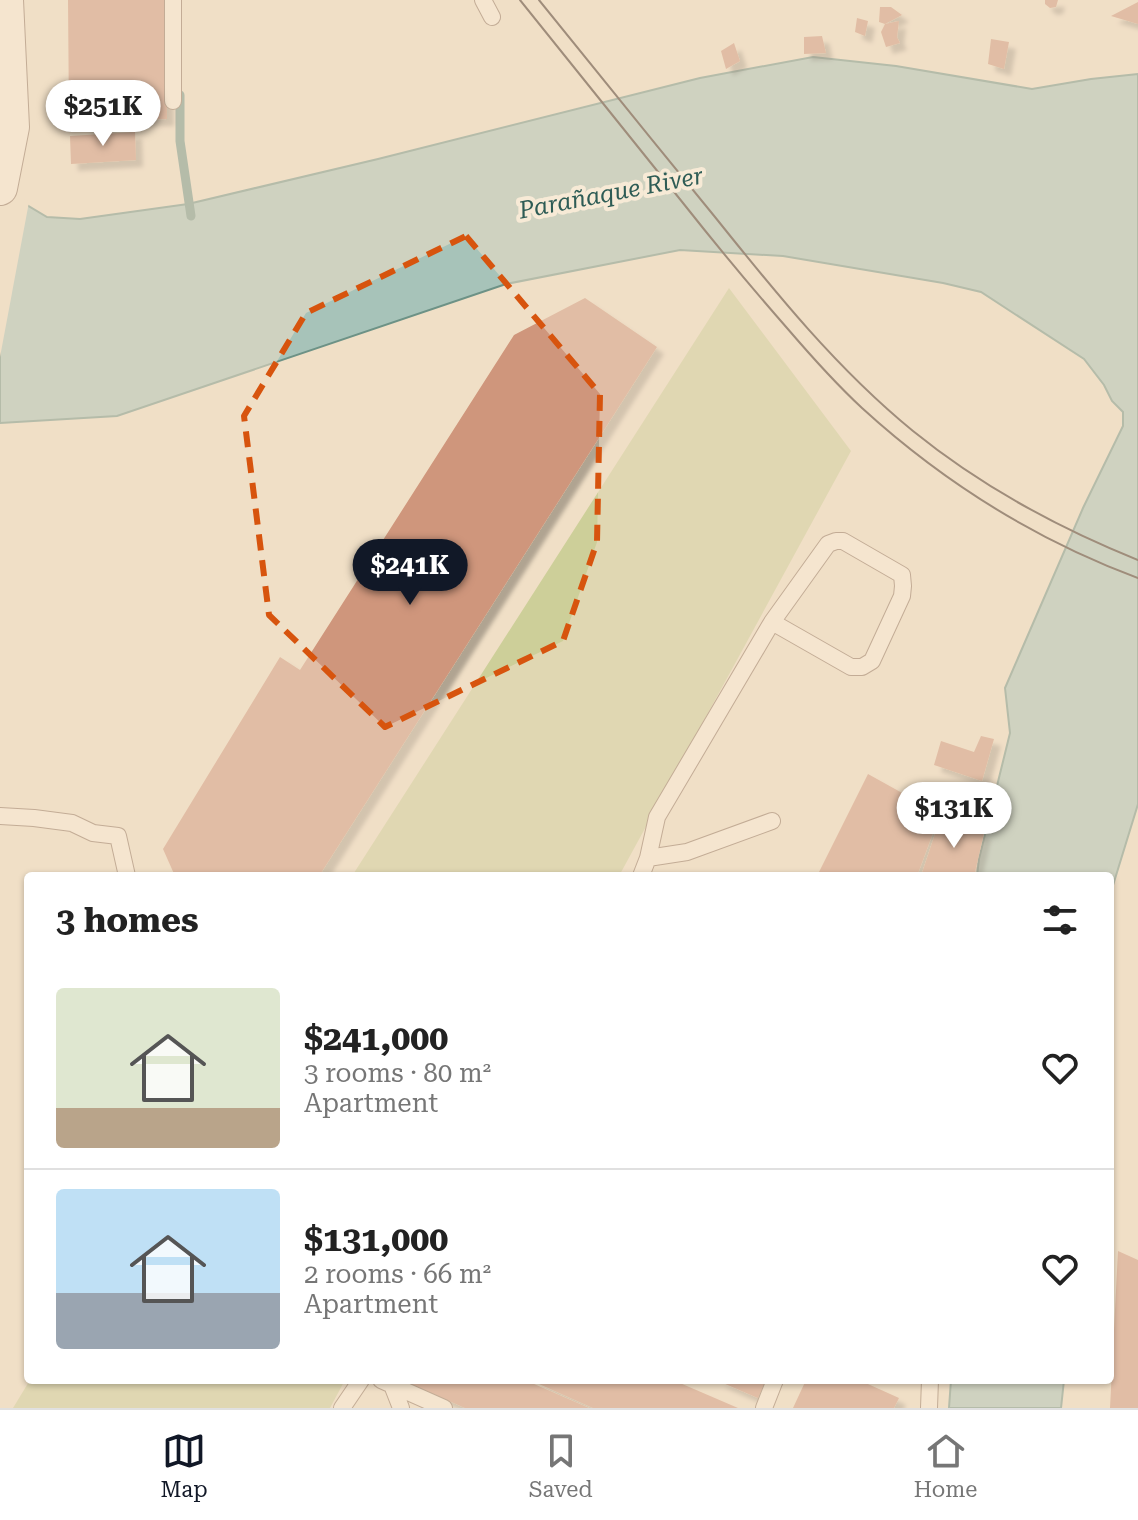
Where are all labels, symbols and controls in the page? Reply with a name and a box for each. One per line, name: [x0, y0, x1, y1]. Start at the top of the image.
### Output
pin: $251K: [47, 80, 159, 148]
text: $251K: [64, 91, 142, 121]
water label: Parañaque River: [515, 161, 706, 225]
pin: $241K: [354, 539, 466, 607]
text: $241K: [371, 550, 449, 580]
pin: $131K: [898, 782, 1010, 850]
text: $131K: [915, 793, 993, 823]
icon: filters: [1038, 898, 1082, 942]
text: 3 homes: [56, 900, 199, 940]
text: $241,000: [304, 1018, 448, 1058]
icon: home: [120, 1020, 216, 1116]
icon: heart: [1038, 1046, 1082, 1090]
text: 3 rooms · 80 m²: [304, 1058, 491, 1088]
text: Apartment: [304, 1088, 438, 1118]
text: $131,000: [304, 1219, 448, 1259]
icon: home: [120, 1221, 216, 1317]
icon: heart: [1038, 1247, 1082, 1291]
text: 2 rooms · 66 m²: [304, 1259, 491, 1289]
text: Apartment: [304, 1289, 438, 1319]
tab: Map: [161, 1429, 208, 1502]
tab: Saved: [529, 1429, 593, 1502]
tab: Home: [914, 1429, 977, 1502]

